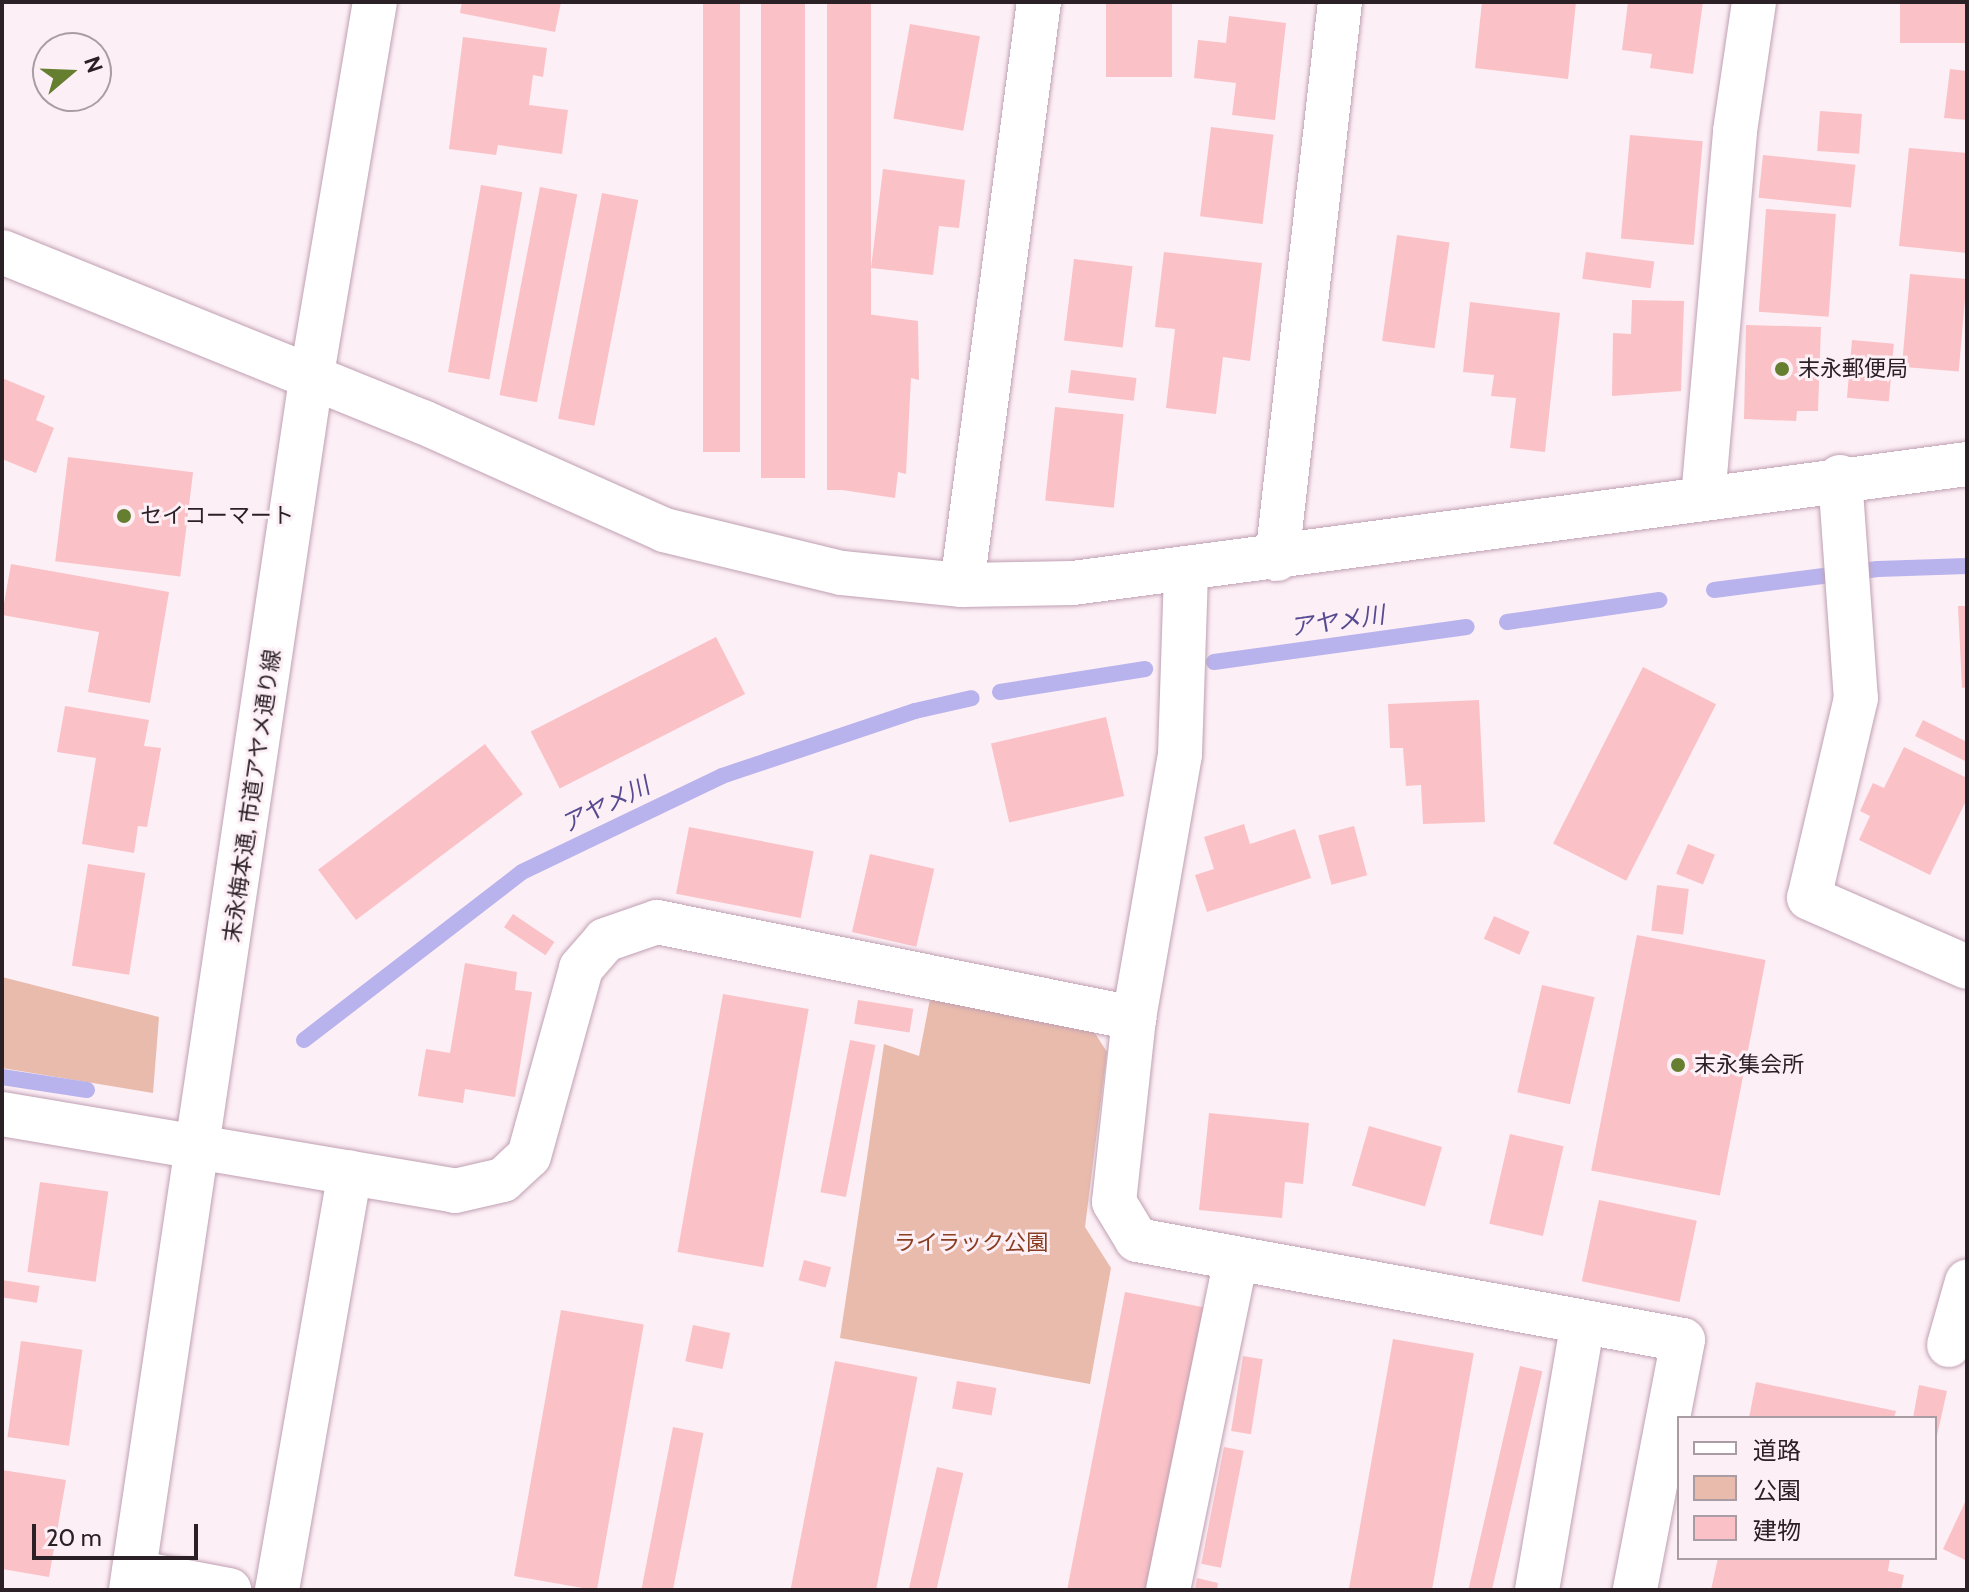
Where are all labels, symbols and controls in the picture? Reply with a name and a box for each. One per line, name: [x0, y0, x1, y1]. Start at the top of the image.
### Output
north arrow: [32, 32, 112, 112]
text: N: [78, 53, 109, 76]
place label: 末永郵便局: [1798, 356, 1908, 382]
marker: 末永郵便局: [1773, 360, 1791, 378]
place label: セイコーマート: [140, 503, 294, 529]
marker: セイコーマート: [115, 507, 133, 525]
water label: アヤメ川: [1287, 600, 1387, 642]
street label: 末永梅本通, 市道アヤメ通り線: [218, 648, 286, 944]
water label: アヤメ川: [556, 771, 654, 839]
place label: 末永集会所: [1694, 1052, 1804, 1078]
marker: 末永集会所: [1669, 1056, 1687, 1074]
park label: ライラック公園: [894, 1230, 1048, 1256]
legend: [1677, 1416, 1937, 1560]
text: 道路: [1753, 1436, 1801, 1465]
text: 公園: [1753, 1476, 1801, 1505]
scale bar: [36, 1508, 202, 1558]
text: 建物: [1753, 1516, 1801, 1545]
text: 20 m: [46, 1523, 102, 1552]

